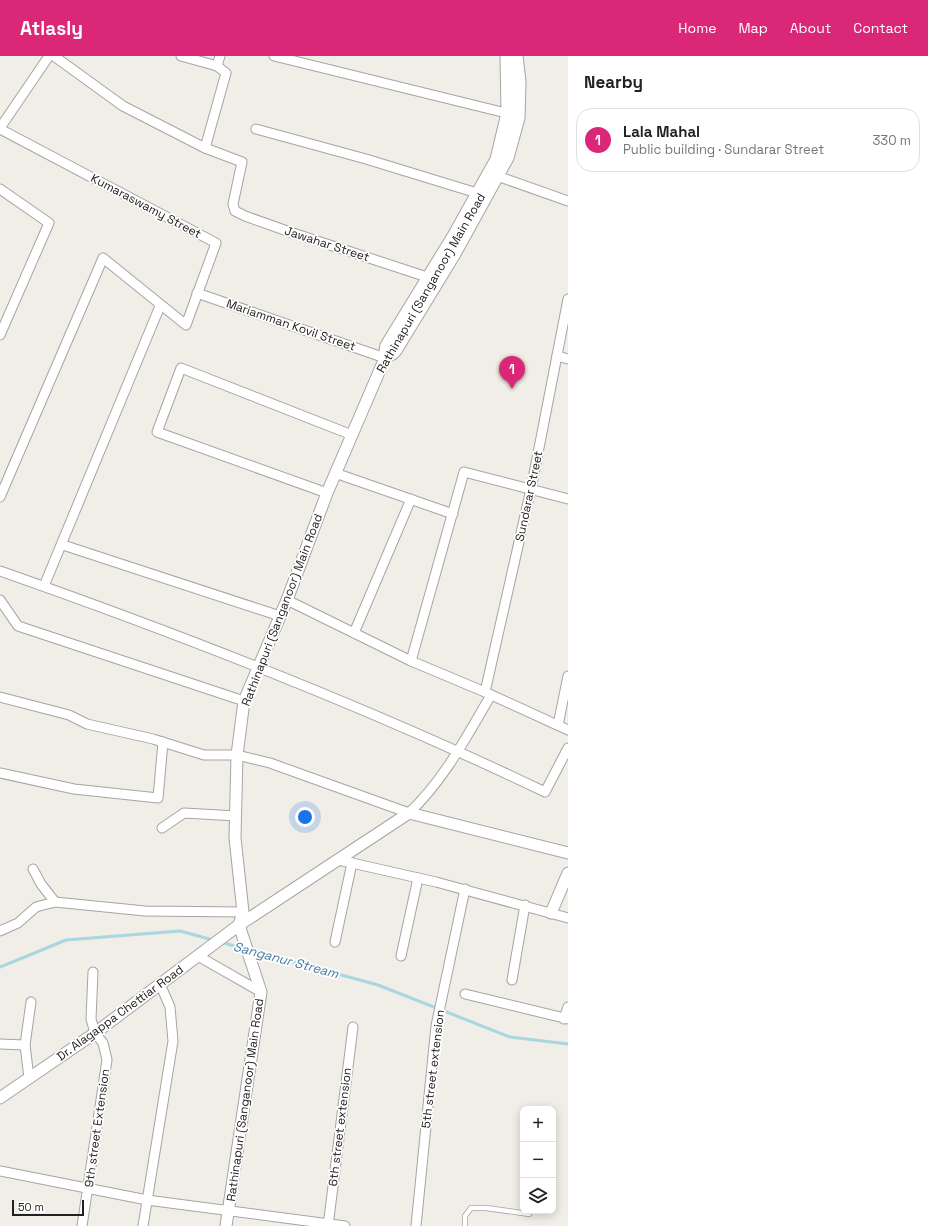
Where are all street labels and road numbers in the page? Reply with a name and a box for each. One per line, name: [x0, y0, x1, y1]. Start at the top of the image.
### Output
street label: Kumaraswamy Street: [88, 170, 204, 242]
street label: Rathinapuri (Sanganoor) Main Road: [373, 190, 489, 376]
street label: Jawahar Street: [282, 223, 372, 265]
street label: Mariamman Kovil Street: [224, 295, 358, 355]
street label: Sundarar Street: [512, 449, 546, 543]
street label: Rathinapuri (Sanganoor) Main Road: [238, 511, 326, 709]
street label: Dr. Alagappa Chettiar Road: [53, 962, 187, 1064]
street label: Rathinapuri (Sanganoor) Main Road: [223, 997, 267, 1203]
street label: 5th street extension: [418, 1009, 448, 1129]
street label: 6th street extension: [325, 1067, 355, 1187]
street label: 9th street Extension: [81, 1068, 113, 1188]

